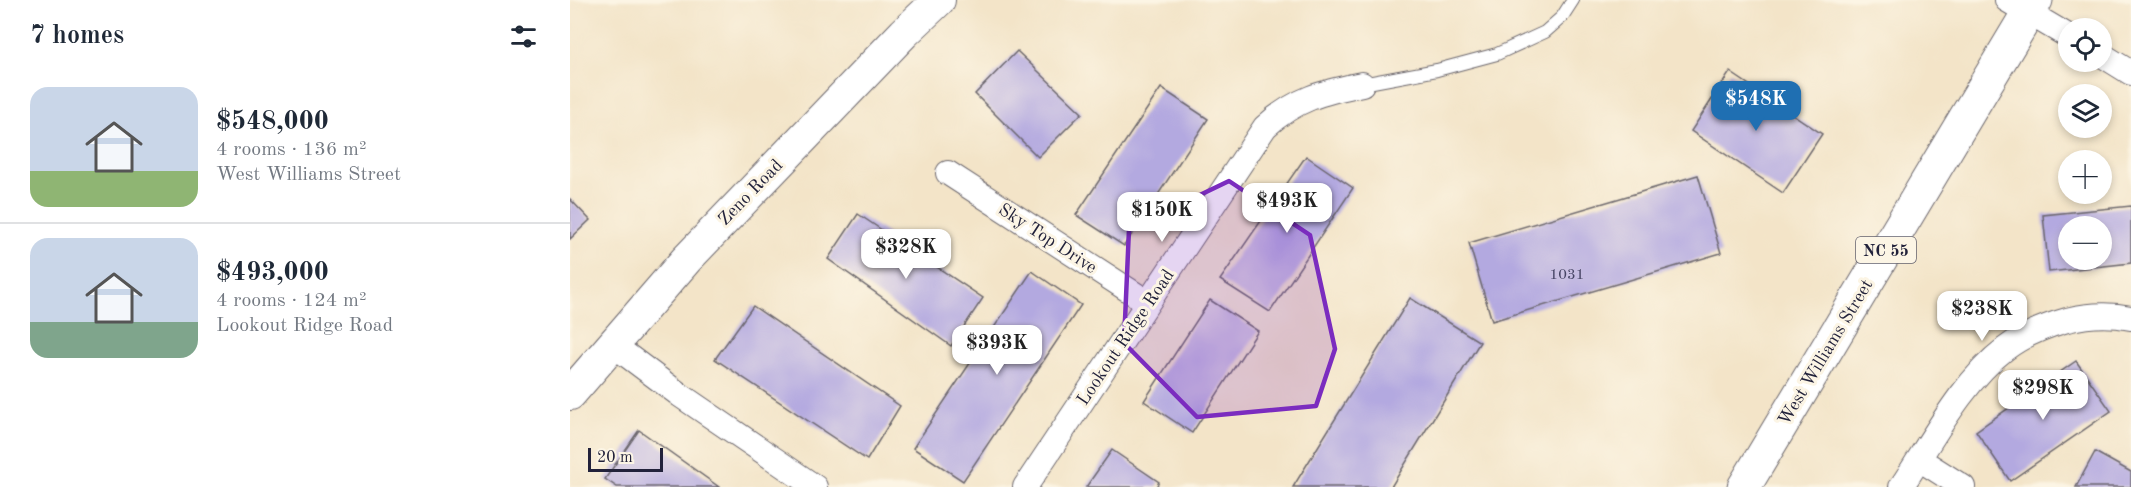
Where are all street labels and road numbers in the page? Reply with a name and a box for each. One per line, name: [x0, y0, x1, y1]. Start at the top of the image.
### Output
street label: Zeno Road: [715, 156, 786, 229]
street label: Sky Top Drive: [995, 200, 1100, 277]
road number: NC 55: [1856, 237, 1916, 263]
street label: Lookout Ridge Road: [1074, 266, 1178, 409]
street label: West Williams Street: [1775, 277, 1876, 429]

